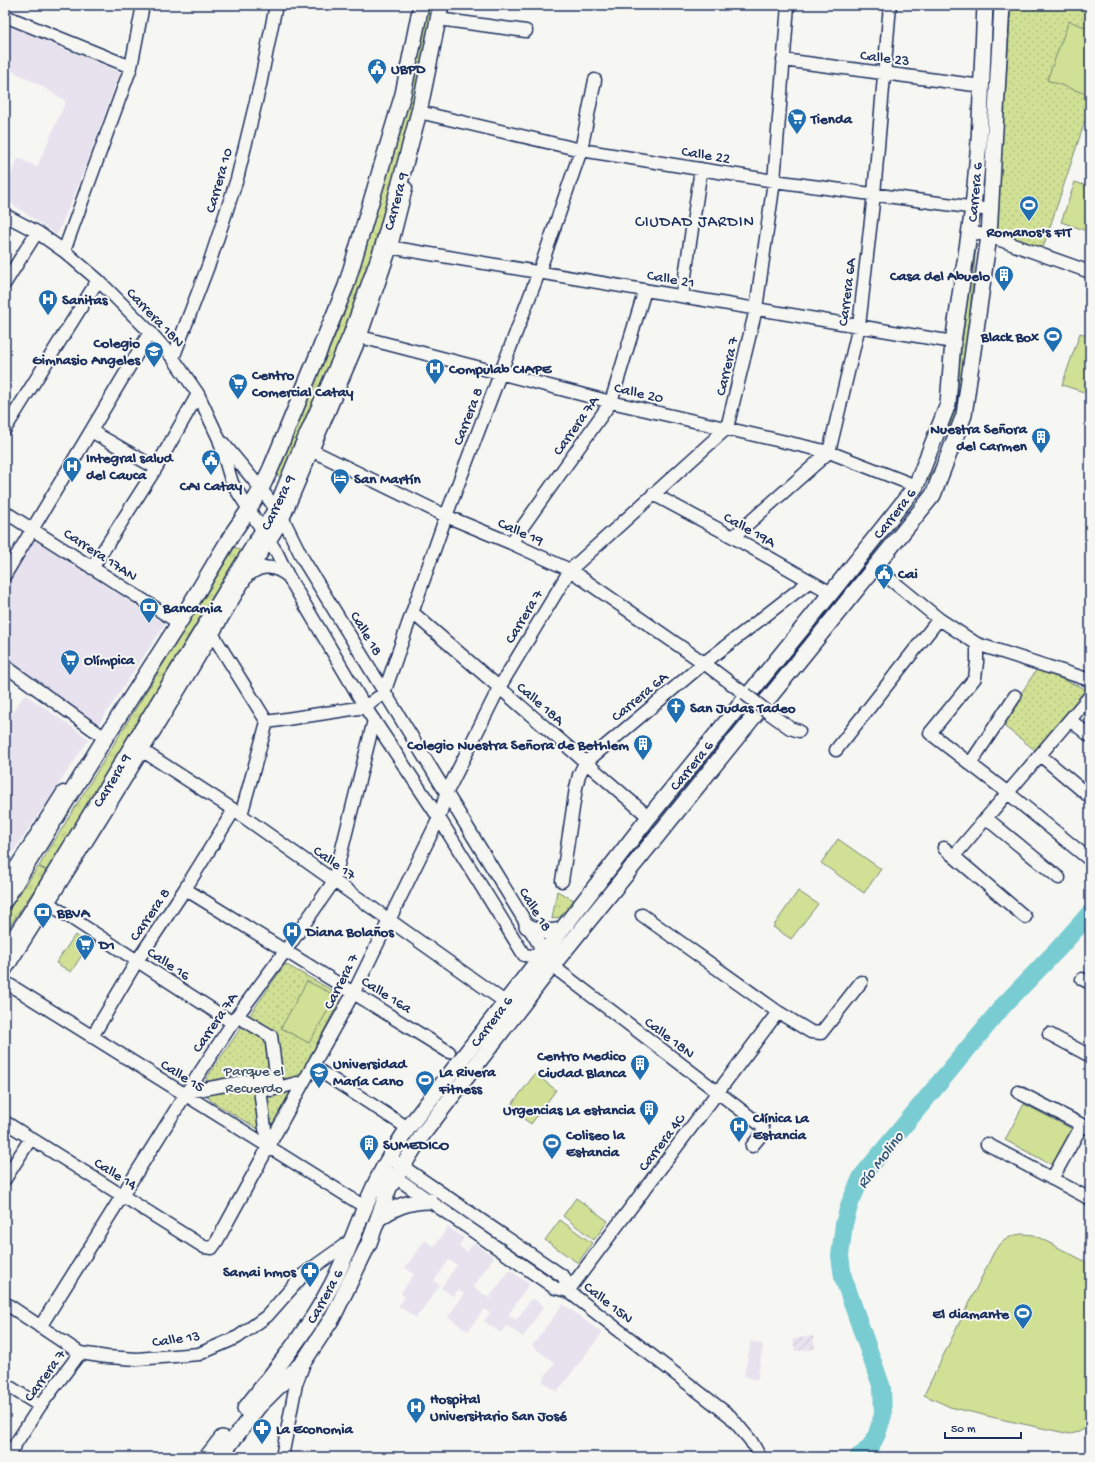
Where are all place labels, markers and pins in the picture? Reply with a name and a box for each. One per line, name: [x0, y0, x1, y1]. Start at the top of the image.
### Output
public building icon: UBPD: [366, 57, 388, 85]
place label: UBPD: [391, 61, 427, 79]
supermarket icon: Tienda: [786, 107, 808, 135]
place label: Tienda: [810, 111, 853, 129]
sports icon: Romanos's FIT: [1018, 194, 1040, 222]
place label: Romanos's FIT: [986, 224, 1073, 242]
building icon: Casa del Abuelo: [993, 264, 1015, 292]
place label: Casa del Abuelo: [889, 268, 990, 286]
hospital icon: Sanitas: [37, 288, 59, 316]
place label: Sanitas: [62, 292, 109, 310]
sports icon: Black Box: [1042, 325, 1064, 353]
place label: Black Box: [980, 329, 1039, 347]
place label: Colegio Gimnasio Angeles: [32, 335, 141, 370]
school or university icon: Colegio Gimnasio Angeles: [143, 340, 165, 368]
hospital icon: Compulab CIAPE: [424, 357, 446, 385]
place label: Compulab CIAPE: [448, 361, 553, 379]
place label: Centro Comercial Catay: [251, 367, 354, 402]
supermarket icon: Centro Comercial Catay: [227, 372, 249, 400]
place label: Nuestra Señora del Carmen: [930, 421, 1028, 456]
building icon: Nuestra Señora del Carmen: [1030, 426, 1052, 454]
public building icon: CAI Catay: [200, 448, 222, 476]
place label: Integral salud del Cauca: [86, 450, 175, 485]
hospital icon: Integral salud del Cauca: [61, 455, 83, 483]
hotel icon: San Martín: [329, 467, 351, 495]
place label: San Martín: [354, 471, 421, 489]
place label: CAI Catay: [179, 478, 243, 496]
public building icon: Cai: [873, 562, 895, 590]
place label: Cai: [897, 566, 918, 584]
bank icon: Bancamia: [138, 596, 160, 624]
place label: Bancamia: [162, 600, 222, 618]
supermarket icon: Olímpica: [59, 648, 81, 676]
place label: Olímpica: [84, 652, 135, 670]
church icon: San Judas Tadeo: [665, 696, 687, 724]
place label: San Judas Tadeo: [690, 700, 796, 718]
building icon: Colegio Nuestra Señora de Bethlem: [632, 733, 654, 761]
place label: Colegio Nuestra Señora de Bethlem: [406, 737, 629, 755]
bank icon: BBVA: [32, 901, 54, 929]
place label: BBVA: [56, 905, 91, 923]
hospital icon: Diana Bolaños: [281, 920, 303, 948]
place label: Diana Bolaños: [304, 924, 395, 942]
supermarket icon: D1: [74, 933, 96, 961]
place label: D1: [97, 937, 115, 955]
place label: Centro Medico Ciudad Blanca: [536, 1048, 627, 1083]
building icon: Centro Medico Ciudad Blanca: [629, 1053, 651, 1081]
place label: Universidad María Cano: [333, 1056, 409, 1091]
school or university icon: Universidad María Cano: [308, 1061, 330, 1089]
place label: La Rivera Fitness: [438, 1064, 496, 1099]
sports icon: La Rivera Fitness: [414, 1069, 436, 1097]
building icon: Urgencias La estancia: [638, 1098, 660, 1126]
place label: Urgencias La estancia: [503, 1102, 636, 1120]
place label: Clínica La Estancia: [752, 1110, 810, 1145]
hospital icon: Clínica La Estancia: [728, 1115, 750, 1143]
place label: Coliseo la Estancia: [565, 1127, 625, 1162]
sports icon: Coliseo la Estancia: [541, 1132, 563, 1160]
building icon: SUMEDICO: [358, 1133, 380, 1161]
place label: SUMEDICO: [383, 1137, 450, 1155]
pharmacy icon: Samai hmos: [299, 1260, 321, 1288]
place label: Samai hmos: [223, 1264, 297, 1282]
sports icon: El diamante: [1012, 1302, 1034, 1330]
place label: El diamante: [932, 1306, 1010, 1324]
place label: Hospital Universitario San José: [430, 1391, 568, 1426]
hospital icon: Hospital Universitario San José: [405, 1396, 427, 1424]
pharmacy icon: La Economia: [251, 1417, 273, 1445]
place label: La Economia: [276, 1421, 353, 1439]

